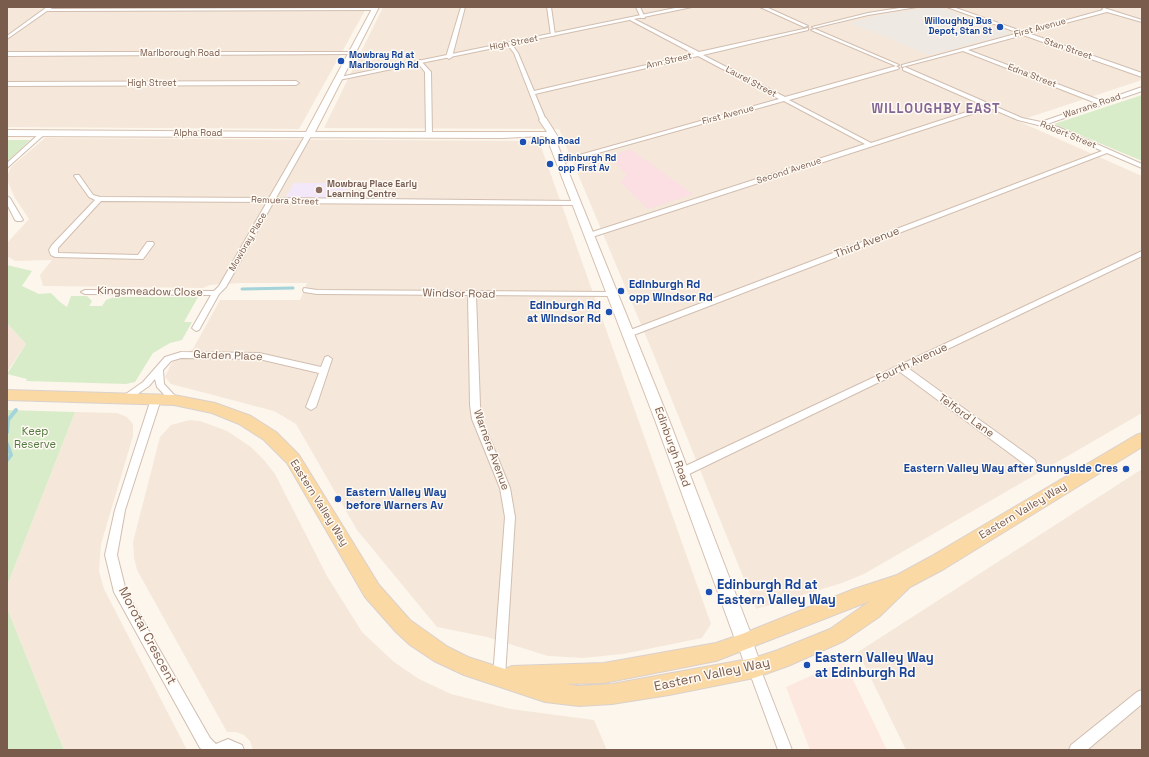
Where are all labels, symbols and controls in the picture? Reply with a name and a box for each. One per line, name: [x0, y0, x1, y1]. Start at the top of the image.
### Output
street label: First Avenue: [1013, 16, 1067, 40]
place label: Willoughby Bus Depot, Stan St: [925, 17, 992, 38]
marker: Willoughby Bus Depot, Stan St: [995, 22, 1005, 32]
street label: High Street: [489, 33, 539, 53]
street label: Stan Street: [1043, 36, 1093, 62]
street label: Marlborough Road: [140, 49, 220, 59]
place label: Mowbray Rd at Marlborough Rd: [349, 51, 419, 72]
street label: Ann Street: [645, 51, 693, 71]
marker: Mowbray Rd at Marlborough Rd: [336, 56, 346, 66]
street label: Edna Street: [1006, 62, 1058, 90]
street label: Laurel Street: [724, 64, 778, 100]
street label: High Street: [127, 79, 177, 89]
street label: Warrane Road: [1062, 91, 1122, 121]
district label: WILLOUGHBY EAST: [871, 101, 1001, 117]
street label: First Avenue: [701, 103, 755, 127]
street label: Robert Street: [1038, 119, 1098, 151]
street label: Alpha Road: [174, 129, 222, 139]
marker: Alpha Road: [518, 137, 528, 147]
place label: Alpha Road: [531, 137, 580, 147]
place label: Edinburgh Rd opp First Av: [558, 154, 616, 175]
street label: Second Avenue: [755, 155, 823, 187]
marker: Edinburgh Rd opp First Av: [545, 159, 555, 169]
place label: Mowbray Place Early Learning Centre: [327, 180, 417, 201]
marker: Mowbray Place Early Learning Centre: [314, 185, 324, 195]
street label: Remuera Street: [251, 194, 319, 208]
street label: Mowbray Place: [227, 211, 269, 273]
street label: Third Avenue: [833, 225, 901, 261]
place label: Edinburgh Rd opp Windsor Rd: [629, 278, 713, 304]
street label: Kingsmeadow Close: [97, 284, 203, 300]
marker: Edinburgh Rd opp Windsor Rd: [616, 286, 626, 296]
street label: Windsor Road: [423, 287, 495, 301]
place label: Edinburgh Rd at Windsor Rd: [527, 299, 601, 325]
marker: Edinburgh Rd at Windsor Rd: [604, 307, 614, 317]
street label: Fourth Avenue: [874, 341, 950, 385]
street label: Garden Place: [193, 348, 263, 364]
street label: Telford Lane: [936, 391, 996, 441]
street label: Edinburgh Road: [651, 405, 693, 489]
street label: Warners Avenue: [470, 408, 512, 492]
park label: Keep Reserve: [14, 425, 56, 451]
street label: Eastern Valley Way: [287, 457, 351, 549]
place label: Eastern Valley Way after Sunnyside Cres: [904, 462, 1118, 476]
marker: Eastern Valley Way after Sunnyside Cres: [1121, 464, 1131, 474]
street label: Eastern Valley Way: [977, 480, 1069, 542]
place label: Eastern Valley Way before Warners Av: [346, 486, 447, 512]
marker: Eastern Valley Way before Warners Av: [333, 494, 343, 504]
place label: Edinburgh Rd at Eastern Valley Way: [717, 577, 836, 608]
street label: Morotai Crescent: [115, 584, 179, 688]
marker: Edinburgh Rd at Eastern Valley Way: [704, 587, 714, 597]
place label: Eastern Valley Way at Edinburgh Rd: [815, 650, 934, 681]
street label: Eastern Valley Way: [653, 655, 771, 695]
marker: Eastern Valley Way at Edinburgh Rd: [802, 660, 812, 670]

